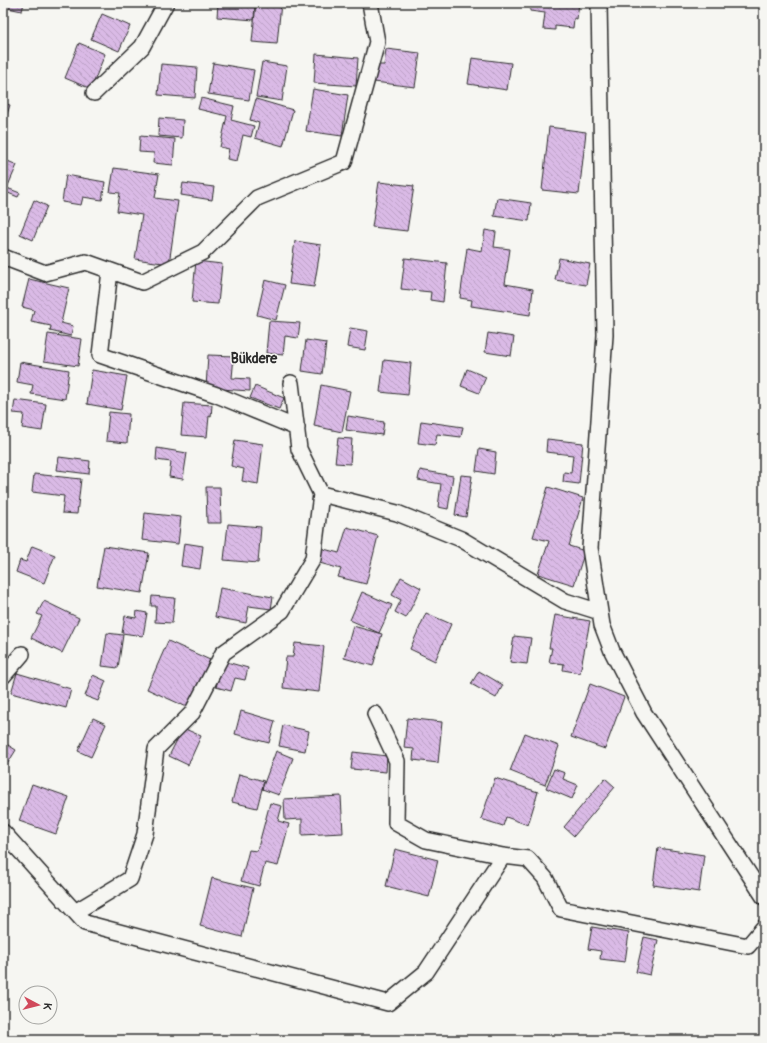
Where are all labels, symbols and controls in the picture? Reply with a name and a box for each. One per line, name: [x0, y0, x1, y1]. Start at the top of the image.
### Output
district label: Bükdere: [231, 350, 278, 367]
north arrow: [18, 985, 58, 1025]
text: K: [41, 1002, 54, 1011]

